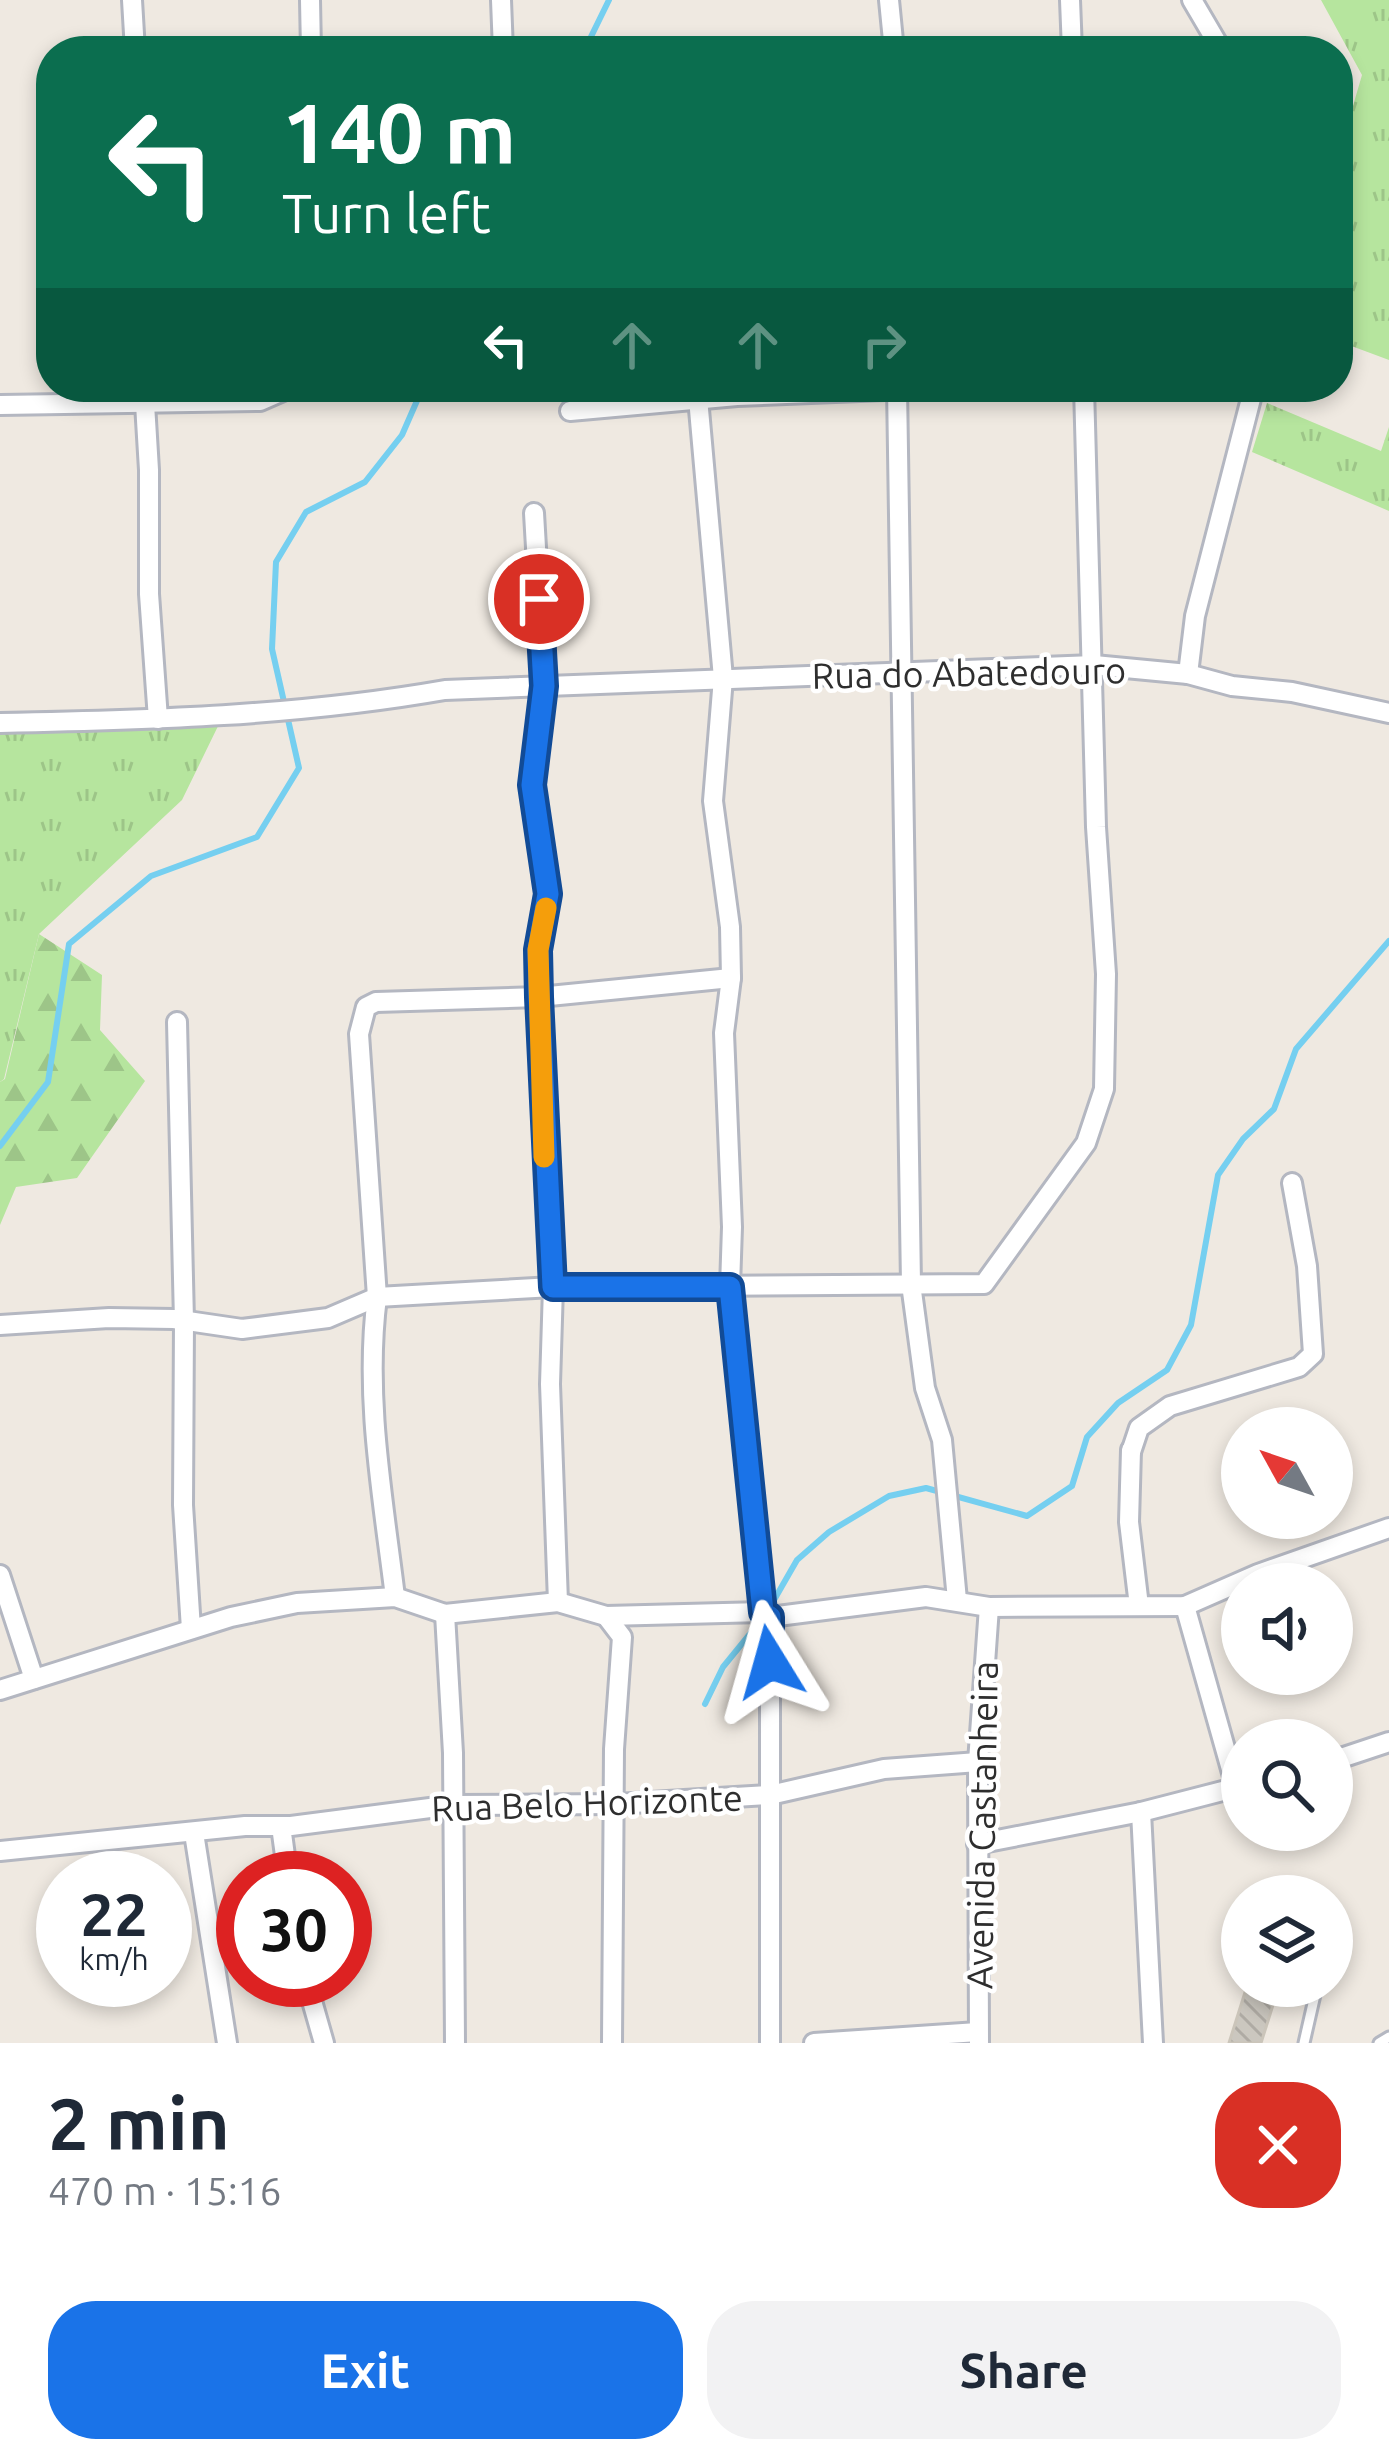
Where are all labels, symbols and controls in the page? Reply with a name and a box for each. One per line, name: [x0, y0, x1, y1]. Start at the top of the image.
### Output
icon: left: [84, 84, 240, 240]
text: 140 m: [282, 85, 516, 179]
text: Turn left: [282, 183, 491, 243]
icon: left: [473, 312, 539, 378]
icon: ahead: [599, 312, 665, 378]
icon: ahead: [725, 312, 791, 378]
icon: right: [851, 312, 917, 378]
pin: [488, 548, 590, 650]
icon: arrive: [506, 566, 572, 632]
street label: Rua do Abatedouro: [811, 649, 1127, 696]
north arrow: [1221, 1407, 1353, 1539]
map controls: [1221, 1407, 1353, 2007]
button: sound: [1221, 1563, 1353, 1695]
position arrow: [707, 1599, 833, 1725]
street label: Avenida Castanheira: [958, 1661, 1005, 1989]
button: search: [1221, 1719, 1353, 1851]
street label: Rua Belo Horizonte: [431, 1777, 743, 1828]
speed limit sign: 30: [216, 1851, 372, 2007]
button: layers: [1221, 1875, 1353, 2007]
text: 22: [80, 1880, 148, 1947]
text: km/h: [79, 1942, 149, 1976]
button: close: [1215, 2082, 1341, 2208]
text: 2 min: [48, 2083, 230, 2164]
text: 470 m · 15:16: [48, 2169, 282, 2212]
button: Exit: [48, 2301, 683, 2439]
button: Share: [707, 2301, 1341, 2439]

